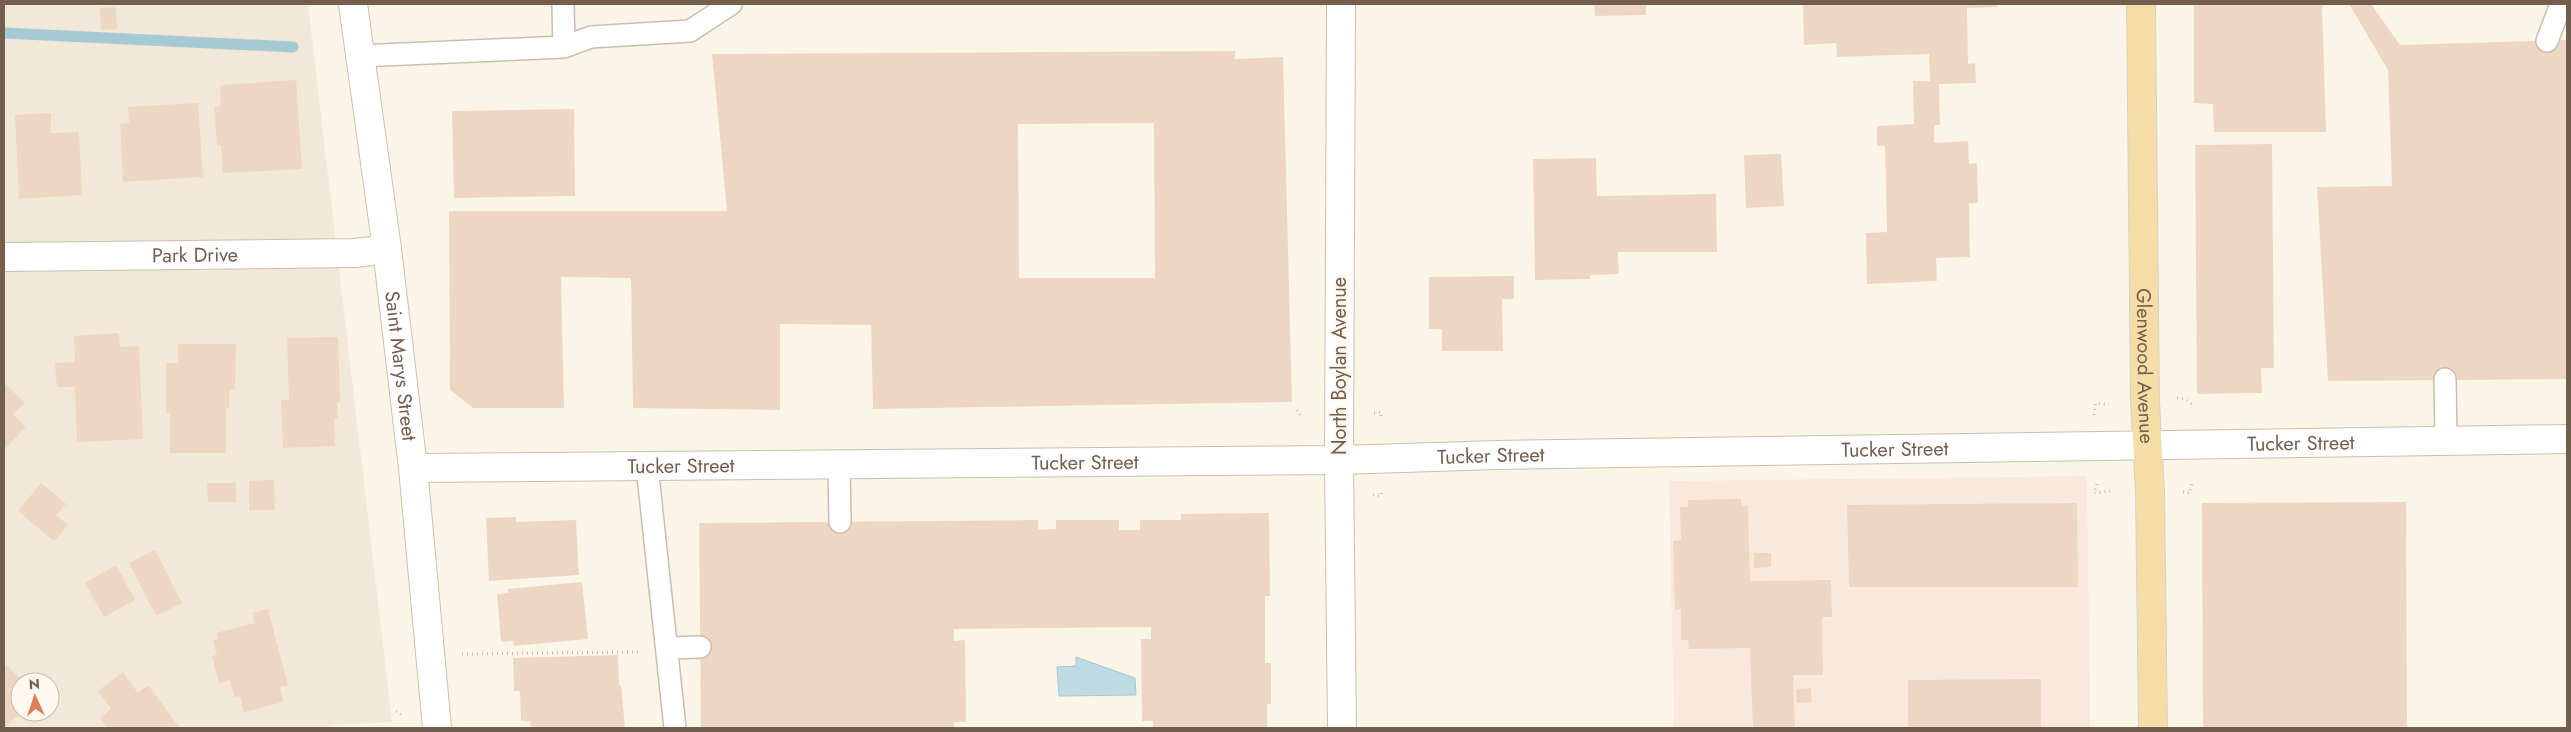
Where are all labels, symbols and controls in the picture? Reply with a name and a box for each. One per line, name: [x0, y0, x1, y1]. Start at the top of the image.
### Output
street label: Park Drive: [152, 240, 238, 270]
street label: North Boylan Avenue: [1325, 277, 1354, 455]
street label: Glenwood Avenue: [2129, 288, 2162, 445]
street label: Saint Marys Street: [378, 289, 424, 443]
street label: Tucker Street: [2247, 428, 2355, 458]
street label: Tucker Street: [1841, 434, 1949, 464]
street label: Tucker Street: [1437, 440, 1545, 471]
street label: Tucker Street: [1031, 447, 1139, 477]
street label: Tucker Street: [627, 451, 735, 481]
north arrow: [10, 672, 60, 722]
text: N: [28, 674, 40, 694]

